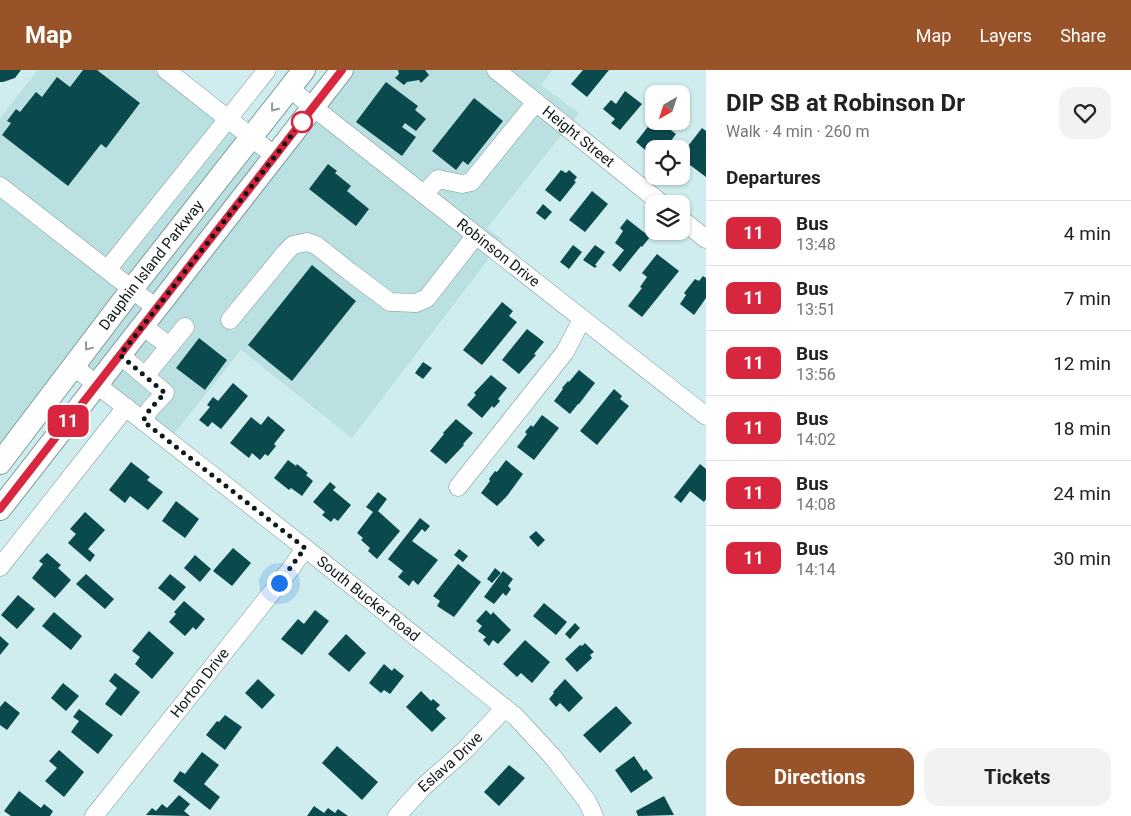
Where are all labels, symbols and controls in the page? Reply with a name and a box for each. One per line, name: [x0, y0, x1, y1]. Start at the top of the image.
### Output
text: Map: [25, 21, 72, 49]
text: Map: [916, 25, 951, 46]
text: Layers: [979, 25, 1032, 46]
text: Share: [1060, 25, 1106, 46]
north arrow: [645, 85, 690, 130]
map controls: [645, 85, 690, 240]
button: heart: [1059, 87, 1111, 139]
text: DIP SB at Robinson Dr: [726, 89, 965, 117]
one-way arrow: [272, 102, 280, 111]
street label: Height Street: [539, 102, 618, 171]
unlabelled marker: [291, 111, 313, 133]
text: Walk · 4 min · 260 m: [726, 122, 870, 141]
button: locate: [645, 140, 690, 185]
text: Departures: [726, 166, 821, 189]
button: layers: [645, 195, 690, 240]
street label: Dauphin Island Parkway: [95, 197, 207, 334]
text: Bus: [796, 212, 829, 235]
street label: Robinson Drive: [453, 215, 543, 291]
text: 11: [743, 222, 764, 243]
text: 4 min: [1064, 222, 1111, 245]
text: 13:48: [796, 235, 836, 254]
text: Bus: [796, 277, 829, 300]
text: 11: [743, 287, 764, 308]
text: 7 min: [1064, 287, 1111, 310]
text: 13:51: [796, 300, 836, 319]
one-way arrow: [86, 341, 94, 350]
text: Bus: [796, 342, 829, 365]
text: 11: [743, 352, 764, 373]
text: 12 min: [1053, 352, 1111, 375]
text: 13:56: [796, 365, 836, 384]
line badge: 11: [46, 405, 90, 437]
text: Bus: [796, 407, 829, 430]
text: 11: [58, 410, 78, 431]
text: 11: [743, 417, 764, 438]
text: 18 min: [1053, 417, 1111, 440]
text: 14:02: [796, 430, 836, 449]
text: Bus: [796, 472, 829, 495]
text: 11: [743, 482, 764, 503]
text: 24 min: [1053, 482, 1111, 505]
text: 14:08: [796, 495, 836, 514]
text: Bus: [796, 537, 829, 560]
text: 11: [743, 547, 764, 568]
text: 30 min: [1053, 547, 1111, 570]
street label: South Bucker Road: [313, 552, 423, 645]
text: 14:14: [796, 560, 836, 579]
your location: [267, 571, 292, 596]
street label: Horton Drive: [167, 645, 233, 721]
street label: Eslava Drive: [415, 728, 486, 796]
button: Directions: [726, 748, 914, 806]
button: Tickets: [924, 748, 1111, 806]

